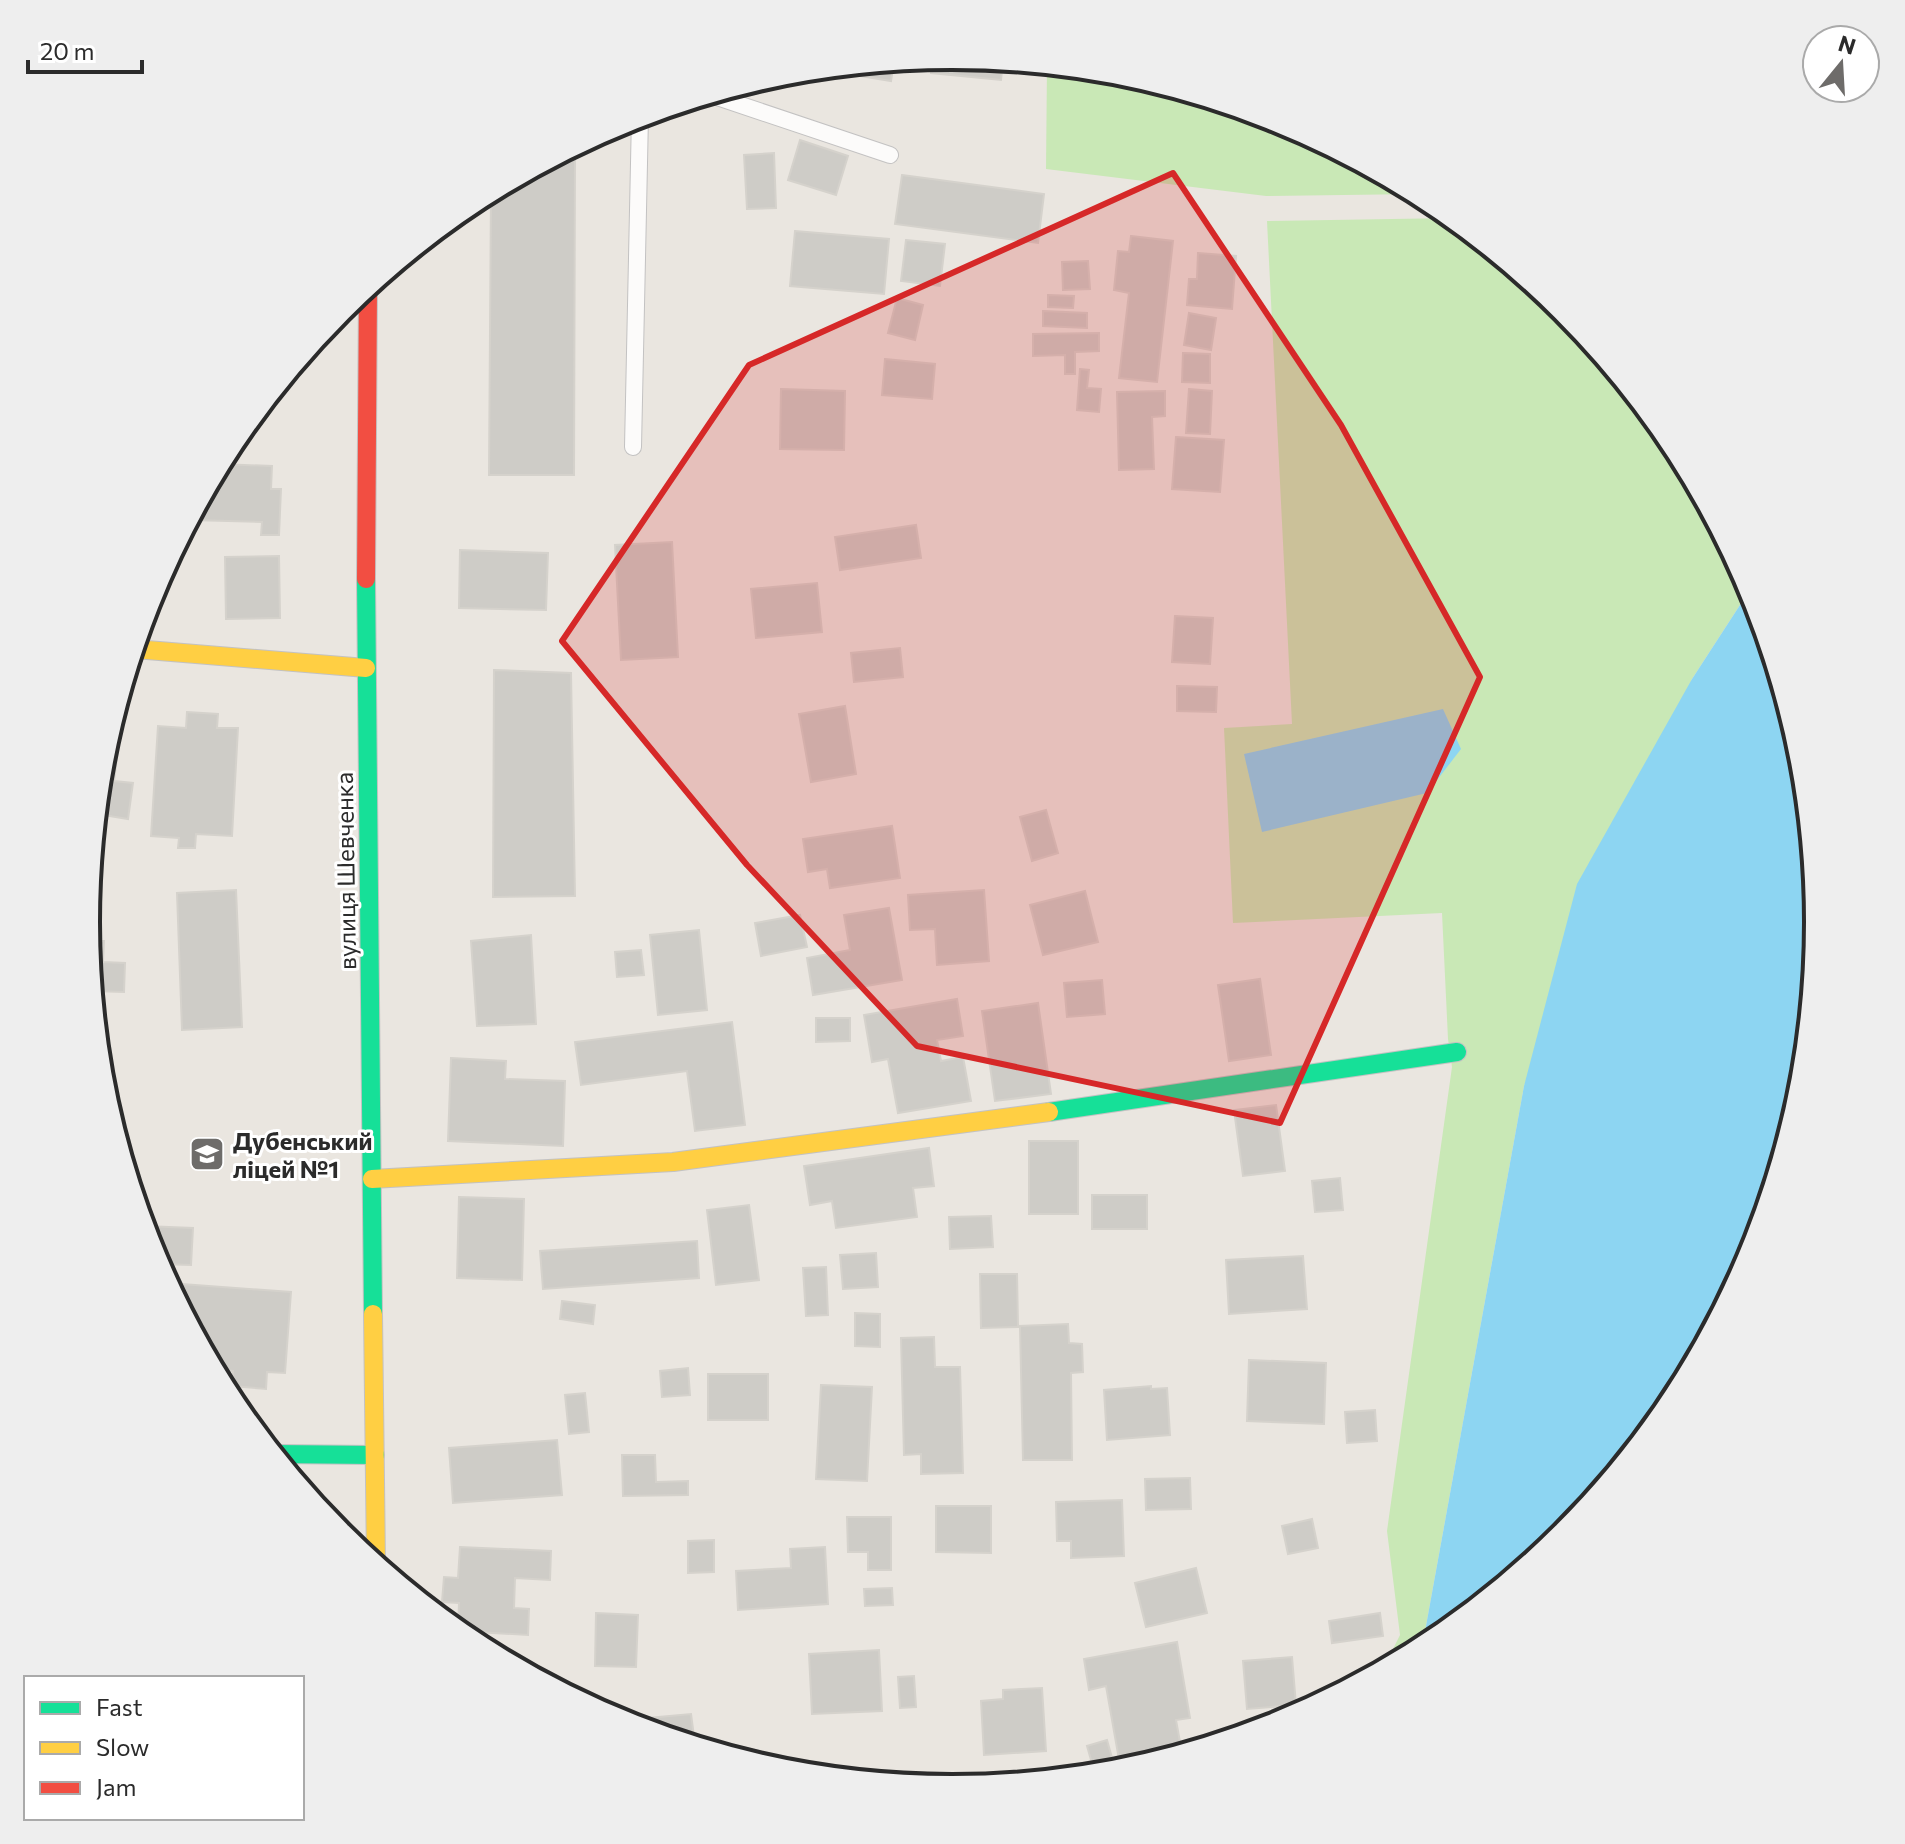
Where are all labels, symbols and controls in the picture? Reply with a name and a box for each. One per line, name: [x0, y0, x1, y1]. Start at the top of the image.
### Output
scale bar: [28, 24, 142, 74]
north arrow: [1801, 24, 1881, 104]
text: N: [1835, 29, 1859, 60]
text: 20 m: [40, 36, 94, 65]
street label: вулиця Шевченка: [329, 772, 361, 970]
place label: Дубенський ліцей №1: [233, 1126, 372, 1183]
school or university icon: Дубенський ліцей №1: [188, 1135, 226, 1173]
legend: [24, 1676, 304, 1820]
text: Fast: [96, 1692, 143, 1721]
text: Slow: [96, 1732, 149, 1761]
text: Jam: [96, 1772, 136, 1801]

